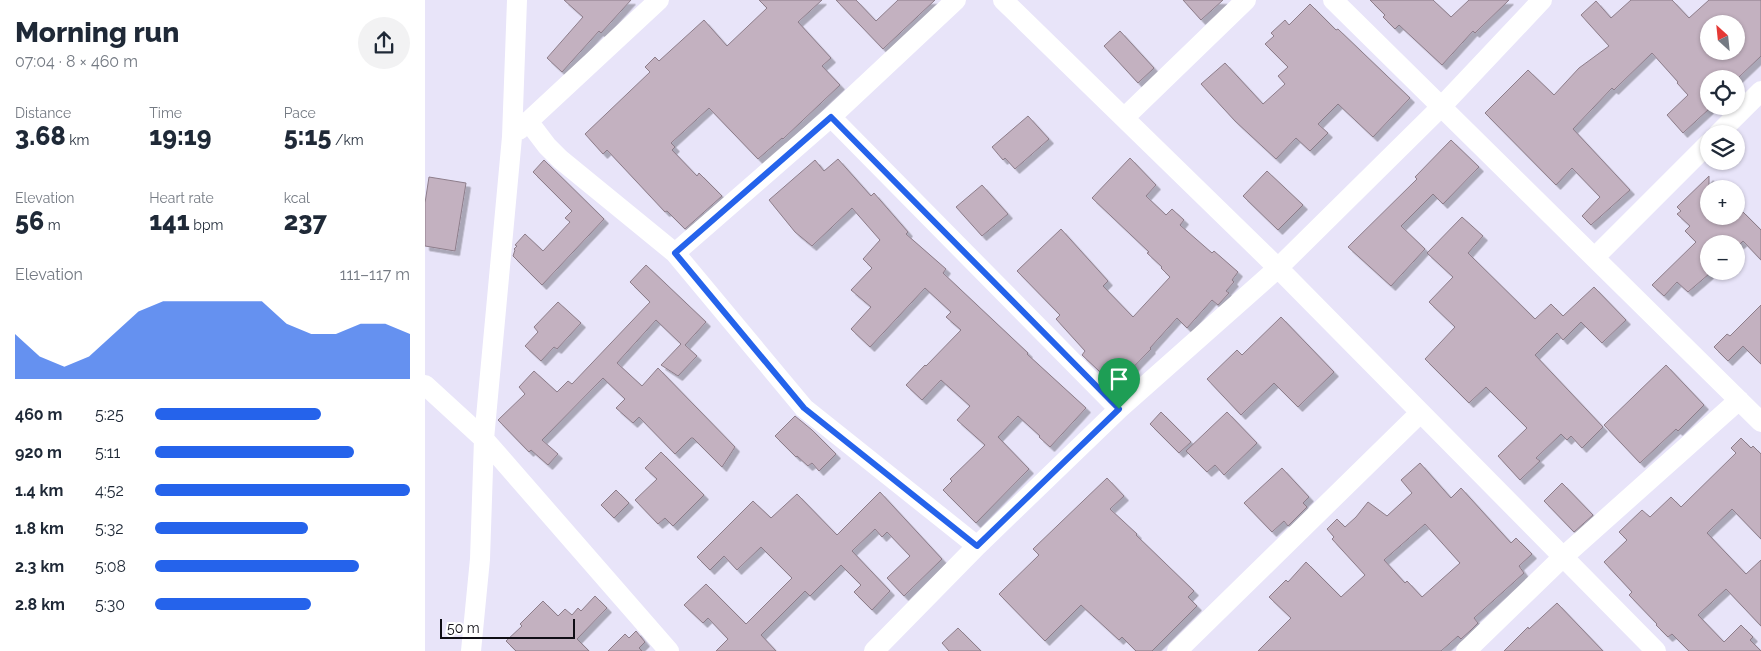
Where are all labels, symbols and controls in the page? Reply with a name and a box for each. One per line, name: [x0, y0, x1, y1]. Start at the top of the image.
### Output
north arrow: [1700, 15, 1745, 60]
map controls: [1700, 15, 1745, 280]
text: Morning run: [15, 16, 179, 49]
button: share: [358, 17, 410, 69]
text: 07:04 · 8 × 460 m: [15, 52, 138, 71]
button: locate: [1700, 70, 1745, 115]
text: Distance: [15, 105, 71, 121]
text: Time: [149, 105, 182, 121]
text: Pace: [284, 105, 316, 121]
text: 3.68: [15, 121, 66, 151]
text: 19:19: [149, 121, 212, 151]
text: 5:15: [284, 121, 331, 151]
button: layers: [1700, 125, 1745, 170]
text: km: [66, 132, 89, 148]
text: /km: [331, 132, 364, 148]
button: +: [1700, 180, 1745, 225]
text: Elevation: [15, 190, 74, 206]
text: Heart rate: [149, 190, 214, 206]
text: kcal: [284, 190, 310, 206]
text: 56: [15, 206, 44, 236]
text: 141: [149, 206, 190, 236]
text: 237: [284, 206, 327, 236]
text: m: [44, 217, 61, 233]
text: bpm: [190, 217, 223, 233]
button: −: [1700, 235, 1745, 280]
text: Elevation: [15, 265, 83, 284]
text: 111–117 m: [340, 265, 410, 284]
pin: [1098, 358, 1140, 409]
icon: arrive: [1105, 365, 1133, 393]
text: 460 m: [15, 405, 62, 424]
text: 5:25: [95, 405, 124, 424]
text: 920 m: [15, 443, 62, 462]
text: 5:11: [95, 443, 120, 462]
text: 1.4 km: [15, 481, 63, 500]
text: 4:52: [95, 481, 124, 500]
text: 1.8 km: [15, 519, 64, 538]
text: 5:32: [95, 519, 124, 538]
text: 2.3 km: [15, 557, 64, 576]
text: 5:08: [95, 557, 126, 576]
text: 2.8 km: [15, 595, 65, 614]
text: 5:30: [95, 595, 125, 614]
scale bar: [440, 616, 575, 639]
text: 50 m: [447, 620, 480, 636]

